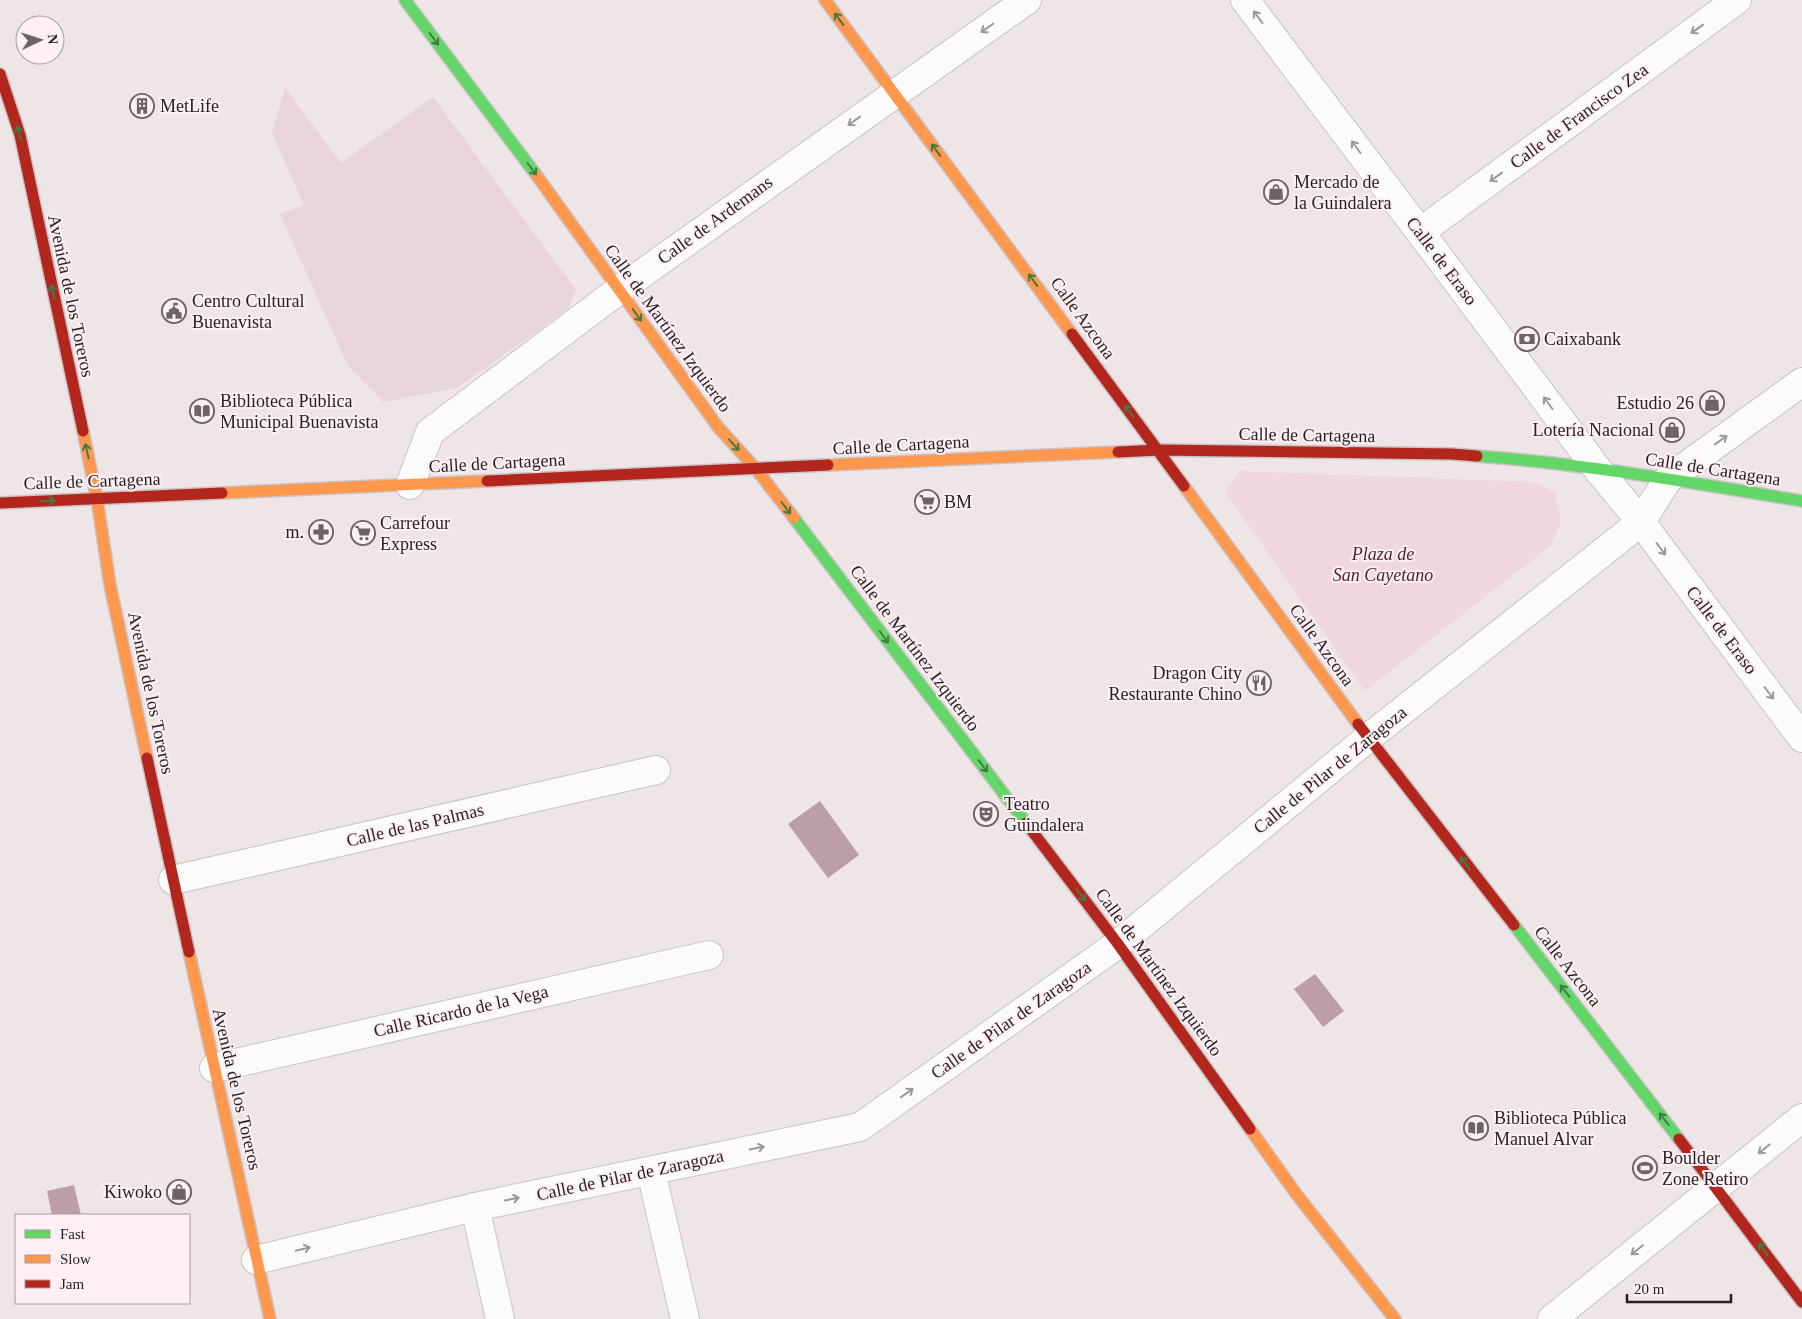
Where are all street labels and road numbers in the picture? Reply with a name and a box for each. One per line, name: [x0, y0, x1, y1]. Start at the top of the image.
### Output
street label: Calle de Francisco Zea: [1506, 59, 1652, 173]
street label: Calle de Ardemans: [654, 172, 776, 268]
street label: Avenida de los Toreros: [44, 213, 98, 379]
street label: Calle de Eraso: [1402, 213, 1482, 309]
street label: Calle de Martínez Izquierdo: [600, 240, 736, 416]
street label: Calle Azcona: [1047, 273, 1119, 363]
street label: Calle de Cartagena: [1238, 424, 1376, 446]
street label: Calle de Cartagena: [832, 431, 970, 459]
street label: Calle de Cartagena: [1644, 448, 1782, 490]
street label: Calle de Cartagena: [428, 449, 566, 477]
street label: Calle de Cartagena: [23, 469, 161, 493]
street label: Calle de Martínez Izquierdo: [846, 561, 984, 735]
street label: Calle de Eraso: [1682, 582, 1762, 678]
street label: Calle Azcona: [1286, 600, 1358, 690]
street label: Avenida de los Toreros: [124, 610, 178, 776]
street label: Calle de Pilar de Zaragoza: [1250, 702, 1410, 838]
street label: Calle de las Palmas: [344, 799, 486, 851]
street label: Calle de Martínez Izquierdo: [1091, 884, 1227, 1060]
street label: Calle Azcona: [1530, 922, 1606, 1010]
street label: Calle de Pilar de Zaragoza: [927, 957, 1095, 1083]
street label: Calle Ricardo de la Vega: [372, 981, 550, 1041]
street label: Avenida de los Toreros: [209, 1006, 265, 1172]
street label: Calle de Pilar de Zaragoza: [535, 1145, 725, 1205]

